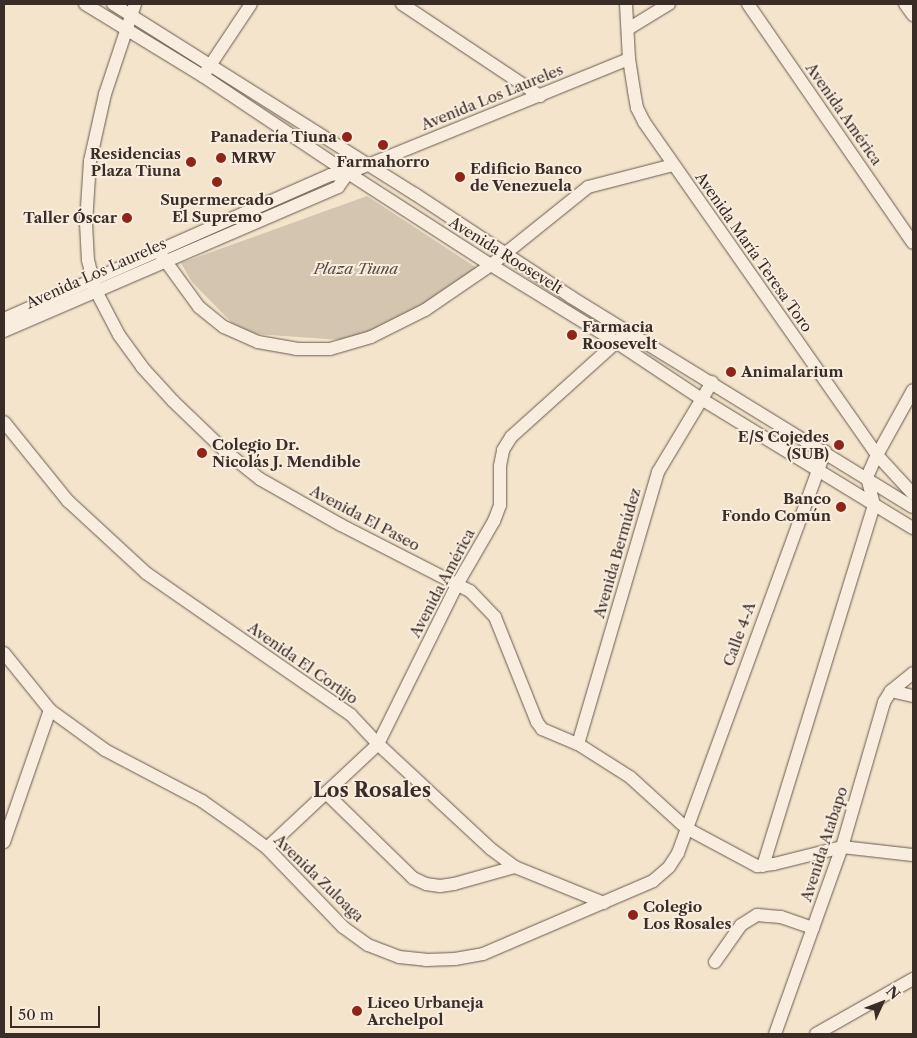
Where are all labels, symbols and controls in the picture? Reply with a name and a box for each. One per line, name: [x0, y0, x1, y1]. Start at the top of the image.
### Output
street label: Avenida América: [802, 59, 886, 169]
street label: Avenida Los Laureles: [418, 60, 566, 134]
place label: Panadería Tiuna: [210, 128, 337, 146]
marker: Panadería Tiuna: [341, 131, 353, 143]
marker: Farmahorro: [377, 139, 389, 151]
place label: Residencias Plaza Tiuna: [90, 144, 181, 179]
place label: MRW: [231, 149, 276, 167]
marker: MRW: [215, 152, 227, 164]
place label: Farmahorro: [336, 153, 430, 171]
marker: Residencias Plaza Tiuna: [185, 156, 197, 168]
place label: Edificio Banco de Venezuela: [470, 159, 582, 194]
street label: Avenida María Teresa Toro: [691, 168, 817, 336]
marker: Edificio Banco de Venezuela: [454, 171, 466, 183]
marker: Supermercado El Supremo: [211, 176, 223, 188]
place label: Supermercado El Supremo: [160, 190, 274, 225]
place label: Taller Óscar: [23, 209, 117, 227]
marker: Taller Óscar: [121, 212, 133, 224]
street label: Avenida Roosevelt: [446, 213, 566, 297]
street label: Avenida Los Laureles: [23, 234, 169, 312]
park label: Plaza Tiuna: [314, 260, 398, 278]
place label: Farmacia Roosevelt: [582, 317, 657, 352]
marker: Farmacia Roosevelt: [566, 329, 578, 341]
place label: Animalarium: [741, 363, 843, 381]
marker: Animalarium: [725, 366, 737, 378]
place label: E/S Cojedes (SUB): [738, 427, 829, 462]
place label: Colegio Dr. Nicolás J. Mendible: [212, 435, 361, 470]
marker: E/S Cojedes (SUB): [833, 439, 845, 451]
marker: Colegio Dr. Nicolás J. Mendible: [196, 447, 208, 459]
street label: Avenida El Paseo: [307, 481, 423, 555]
street label: Avenida Bermúdez: [590, 486, 644, 620]
place label: Banco Fondo Común: [722, 489, 831, 524]
marker: Banco Fondo Común: [835, 501, 847, 513]
street label: Avenida América: [406, 525, 478, 641]
street label: Calle 4-A: [719, 599, 759, 669]
street label: Avenida El Cortijo: [244, 618, 362, 708]
district label: Los Rosales: [313, 778, 431, 802]
street label: Avenida Atabapo: [797, 784, 851, 904]
street label: Avenida Zuloaga: [270, 831, 368, 925]
place label: Colegio Los Rosales: [643, 897, 731, 932]
marker: Colegio Los Rosales: [627, 909, 639, 921]
north arrow: [857, 978, 907, 1028]
text: N: [882, 982, 904, 1003]
place label: Liceo Urbaneja Archelpol: [367, 993, 484, 1028]
scale bar: [12, 996, 102, 1028]
text: 50 m: [18, 1005, 54, 1024]
marker: Liceo Urbaneja Archelpol: [351, 1005, 363, 1017]

